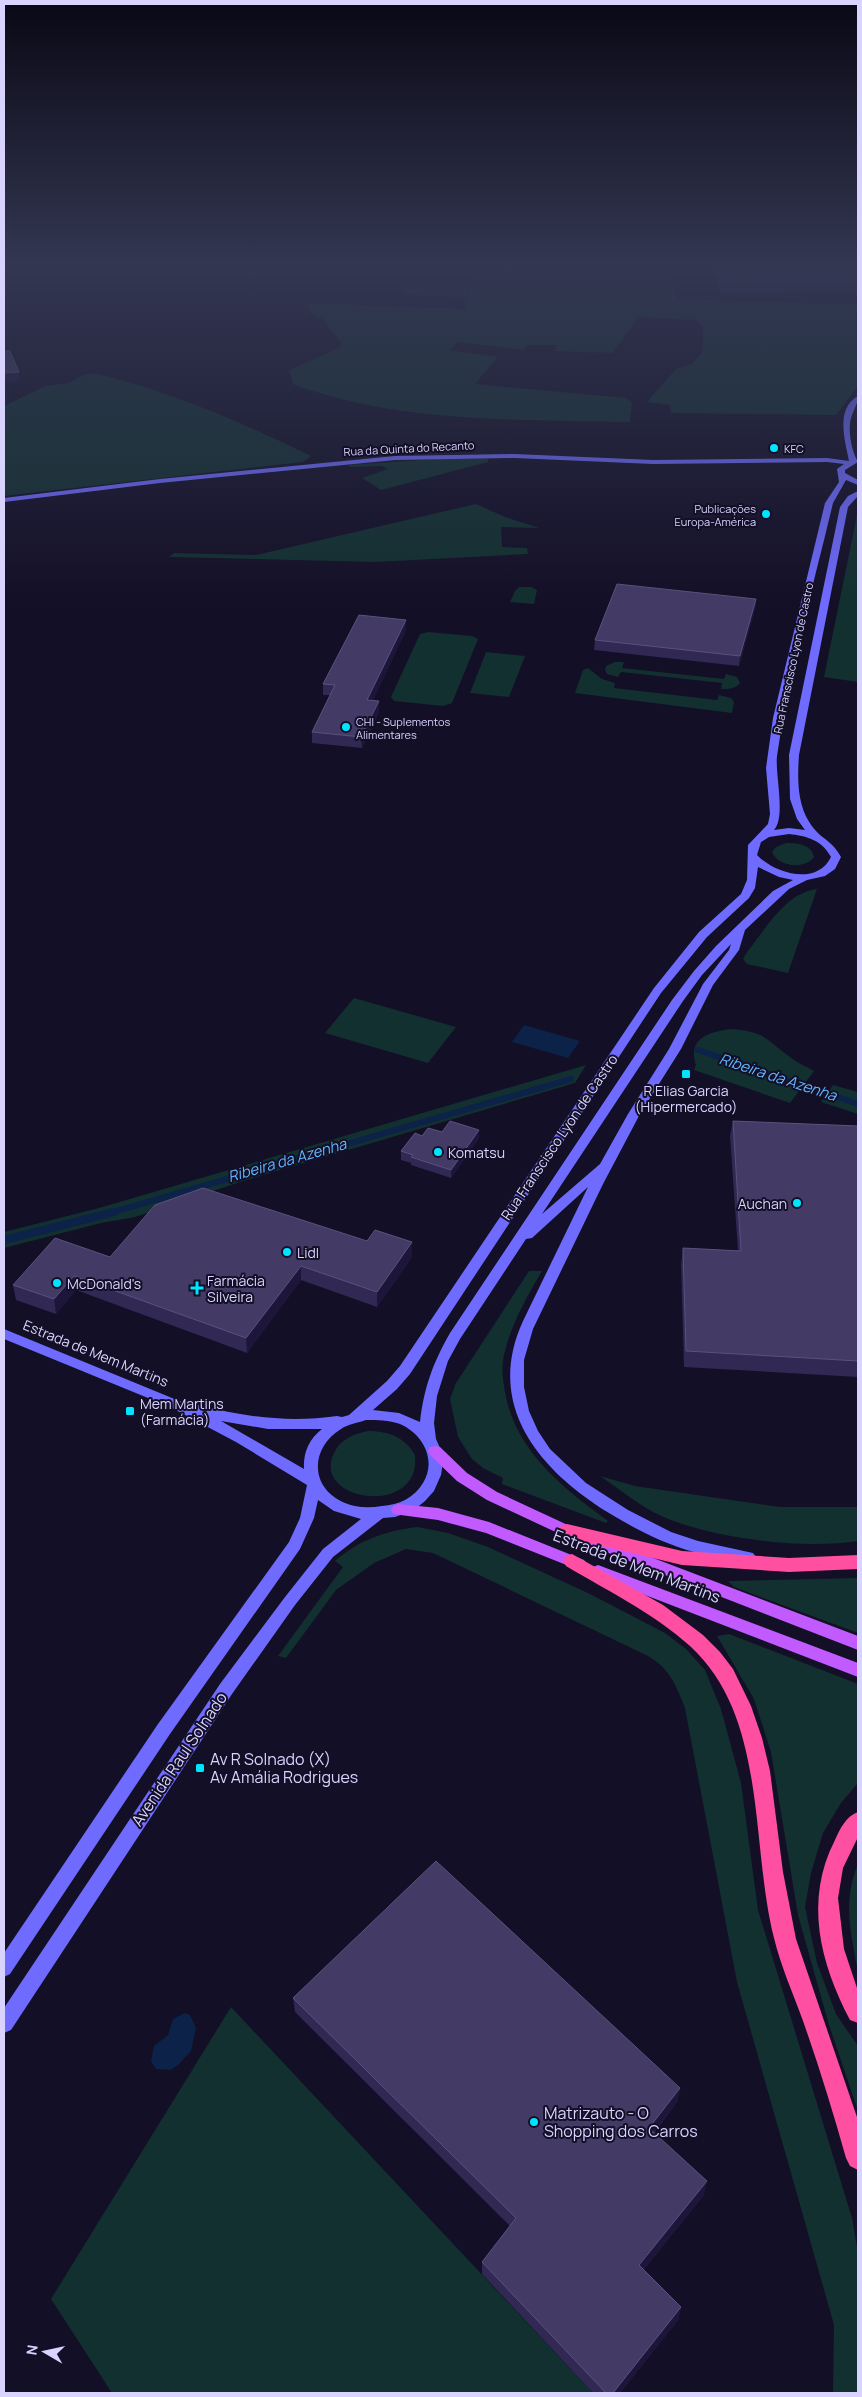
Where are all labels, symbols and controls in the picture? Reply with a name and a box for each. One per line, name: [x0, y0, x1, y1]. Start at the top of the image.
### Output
street label: Rua da Quinta do Recanto: [343, 437, 475, 459]
place label: KFC: [784, 441, 804, 456]
marker: KFC: [768, 442, 780, 454]
place label: Publicações Europa-América: [674, 501, 756, 529]
marker: Publicações Europa-América: [760, 508, 772, 520]
street label: Rua Franscisco Lyon de Castro: [770, 581, 816, 735]
place label: CHI - Suplementos Alimentares: [356, 714, 450, 742]
marker: CHI - Suplementos Alimentares: [340, 721, 352, 733]
water label: Ribeira da Azenha: [717, 1048, 840, 1106]
street label: Rua Franscisco Lyon de Castro: [496, 1050, 622, 1224]
marker: R Elias Garcia (Hipermercado): [680, 1068, 692, 1080]
place label: R Elias Garcia (Hipermercado): [635, 1081, 737, 1116]
water label: Ribeira da Azenha: [225, 1133, 349, 1187]
place label: Komatsu: [448, 1143, 505, 1162]
marker: Komatsu: [432, 1146, 444, 1158]
place label: Auchan: [738, 1194, 787, 1213]
marker: Auchan: [791, 1197, 803, 1209]
place label: Lidl: [297, 1243, 319, 1262]
marker: Lidl: [281, 1246, 293, 1258]
place label: Farmácia Silveira: [207, 1271, 265, 1306]
place label: McDonald's: [67, 1274, 141, 1293]
marker: McDonald's: [51, 1277, 63, 1289]
marker: Farmácia Silveira: [191, 1282, 203, 1294]
street label: Estrada de Mem Martins: [20, 1315, 172, 1391]
place label: Mem Martins (Farmácia): [140, 1394, 224, 1429]
marker: Mem Martins (Farmácia): [124, 1405, 136, 1417]
street label: Estrada de Mem Martins: [550, 1524, 724, 1608]
street label: Avenida Raul Solnado: [126, 1688, 232, 1830]
place label: Av R Solnado (X) Av Amália Rodrigues: [210, 1748, 358, 1788]
marker: Av R Solnado (X) Av Amália Rodrigues: [194, 1762, 206, 1774]
place label: Matrizauto - O Shopping dos Carros: [544, 2102, 698, 2142]
marker: Matrizauto - O Shopping dos Carros: [528, 2116, 540, 2128]
north arrow: [20, 2327, 70, 2377]
text: N: [21, 2343, 42, 2356]

